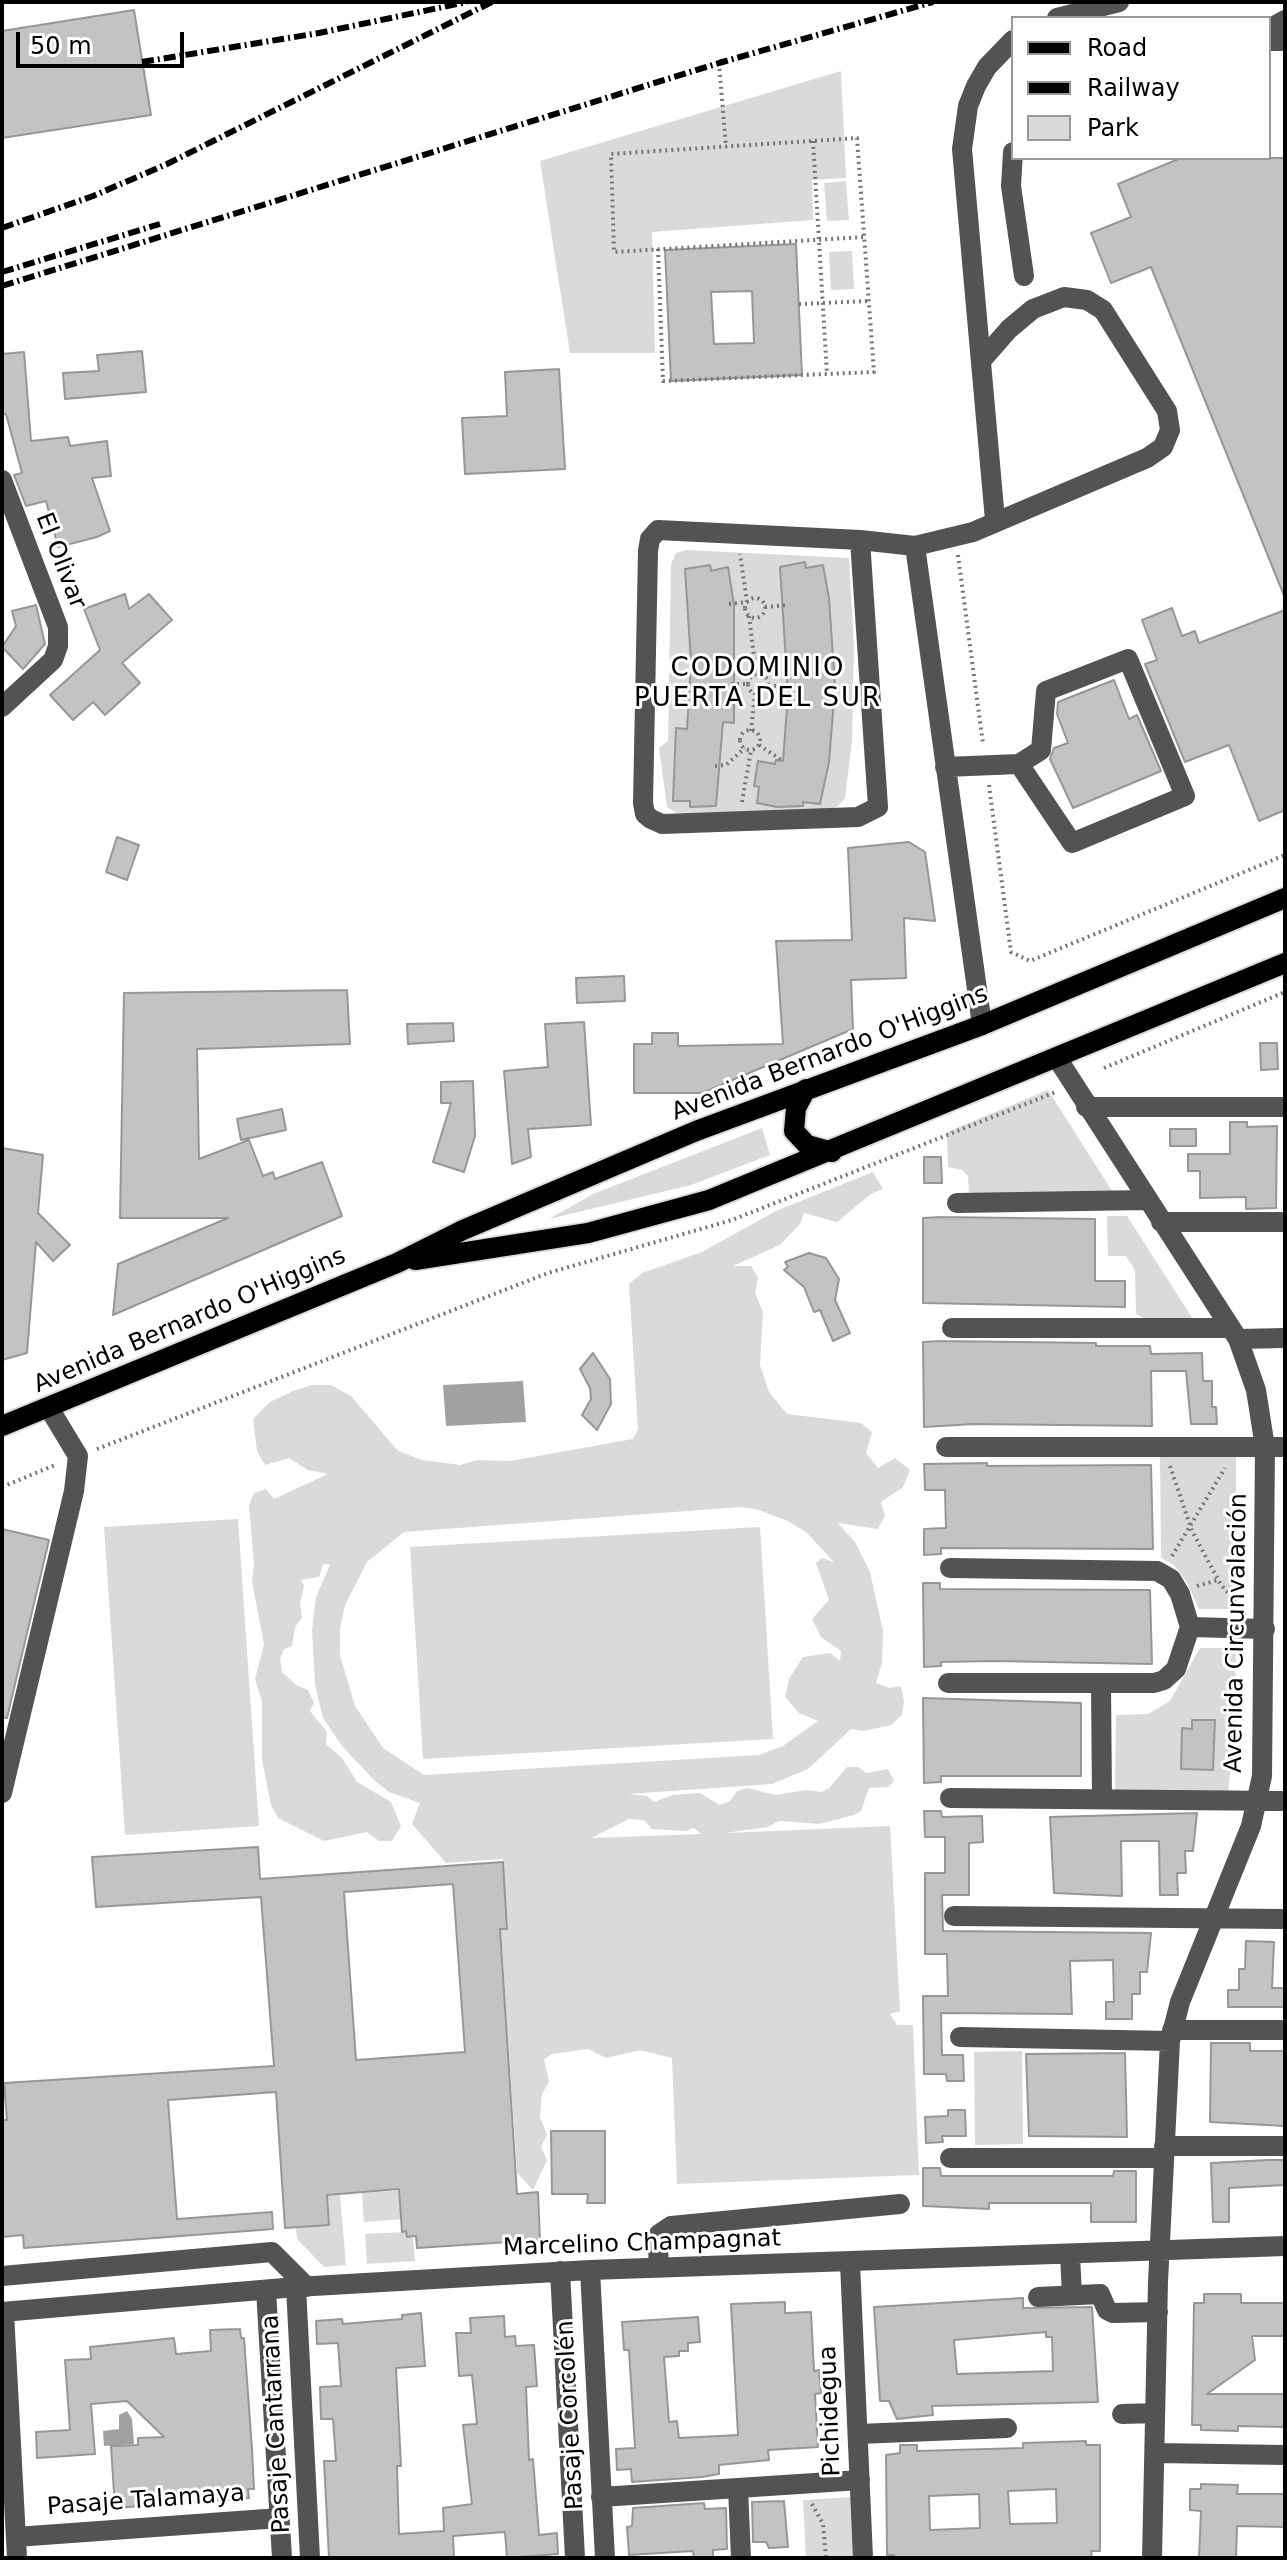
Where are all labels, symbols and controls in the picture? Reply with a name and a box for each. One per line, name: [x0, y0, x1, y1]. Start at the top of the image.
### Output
scale bar: [20, 16, 188, 66]
legend: [1011, 16, 1271, 160]
text: 50 m: [30, 32, 92, 60]
text: Road: [1087, 34, 1147, 62]
text: Railway: [1087, 74, 1180, 102]
text: Park: [1087, 114, 1139, 142]
street label: El Olivar: [29, 509, 91, 613]
district label: CODOMINIO PUERTA DEL SUR: [634, 653, 882, 714]
street label: Avenida Bernardo O'Higgins: [668, 980, 992, 1128]
street label: Avenida Bernardo O'Higgins: [30, 1242, 350, 1400]
street label: Avenida Circunvalación: [1220, 1493, 1254, 1773]
street label: Marcelino Champagnat: [503, 2225, 781, 2263]
street label: Pasaje Cantarrana: [257, 2314, 297, 2534]
street label: Pasaje Corcolén: [552, 2320, 590, 2510]
street label: Pichidegua: [814, 2345, 848, 2477]
street label: Pasaje Talamaya: [46, 2480, 246, 2522]

